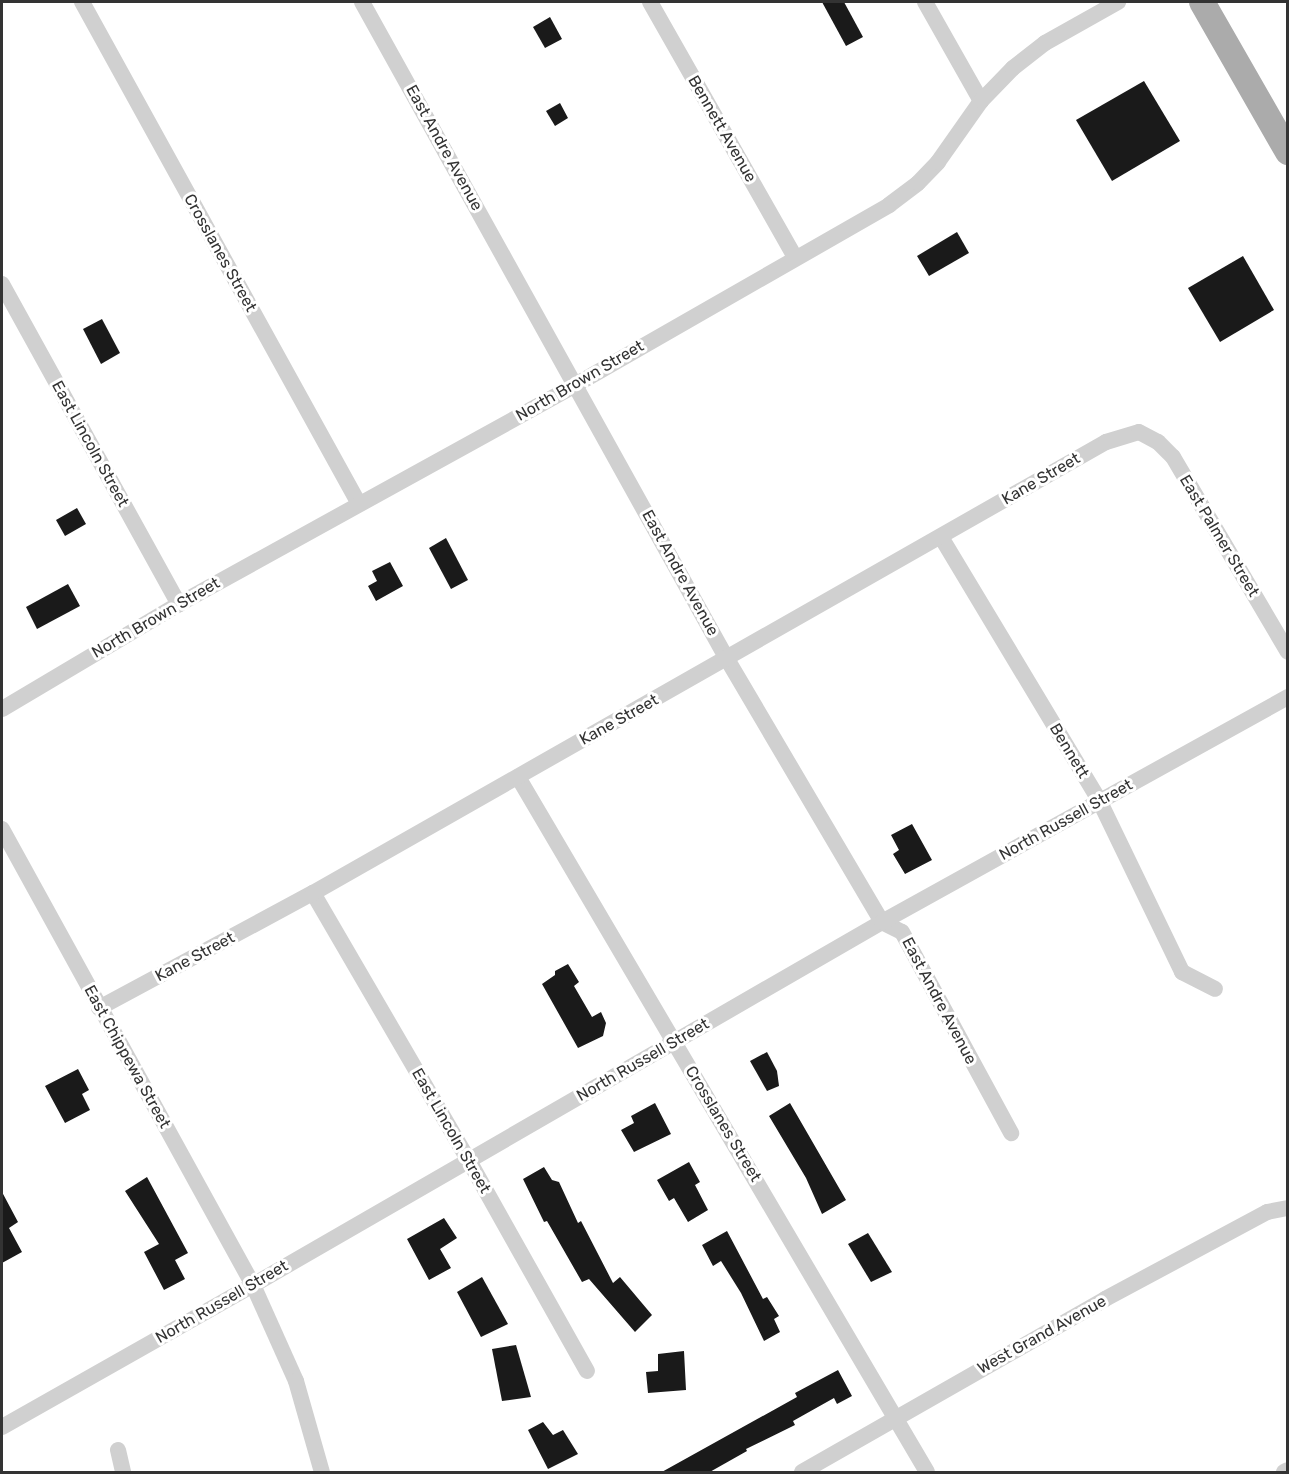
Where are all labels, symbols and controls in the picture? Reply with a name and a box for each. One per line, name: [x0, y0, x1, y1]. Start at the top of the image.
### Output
street label: Bennett Avenue: [684, 72, 760, 186]
street label: East Andre Avenue: [401, 81, 487, 215]
street label: Crosslanes Street: [180, 191, 260, 315]
street label: North Brown Street: [513, 337, 647, 425]
street label: East Lincoln Street: [47, 378, 133, 510]
street label: Kane Street: [998, 449, 1084, 509]
street label: East Palmer Street: [1175, 471, 1263, 601]
street label: East Andre Avenue: [637, 506, 723, 640]
street label: North Brown Street: [89, 574, 223, 662]
street label: Kane Street: [576, 690, 662, 750]
street label: Bennett: [1045, 720, 1093, 782]
street label: North Russell Street: [996, 775, 1136, 865]
street label: Kane Street: [152, 928, 238, 986]
street label: East Andre Avenue: [897, 934, 981, 1068]
street label: East Chippewa Street: [80, 982, 174, 1132]
street label: North Russell Street: [573, 1014, 713, 1106]
street label: Crosslanes Street: [681, 1063, 765, 1185]
street label: East Lincoln Street: [407, 1065, 495, 1197]
street label: North Russell Street: [152, 1256, 292, 1348]
street label: West Grand Avenue: [974, 1292, 1110, 1378]

